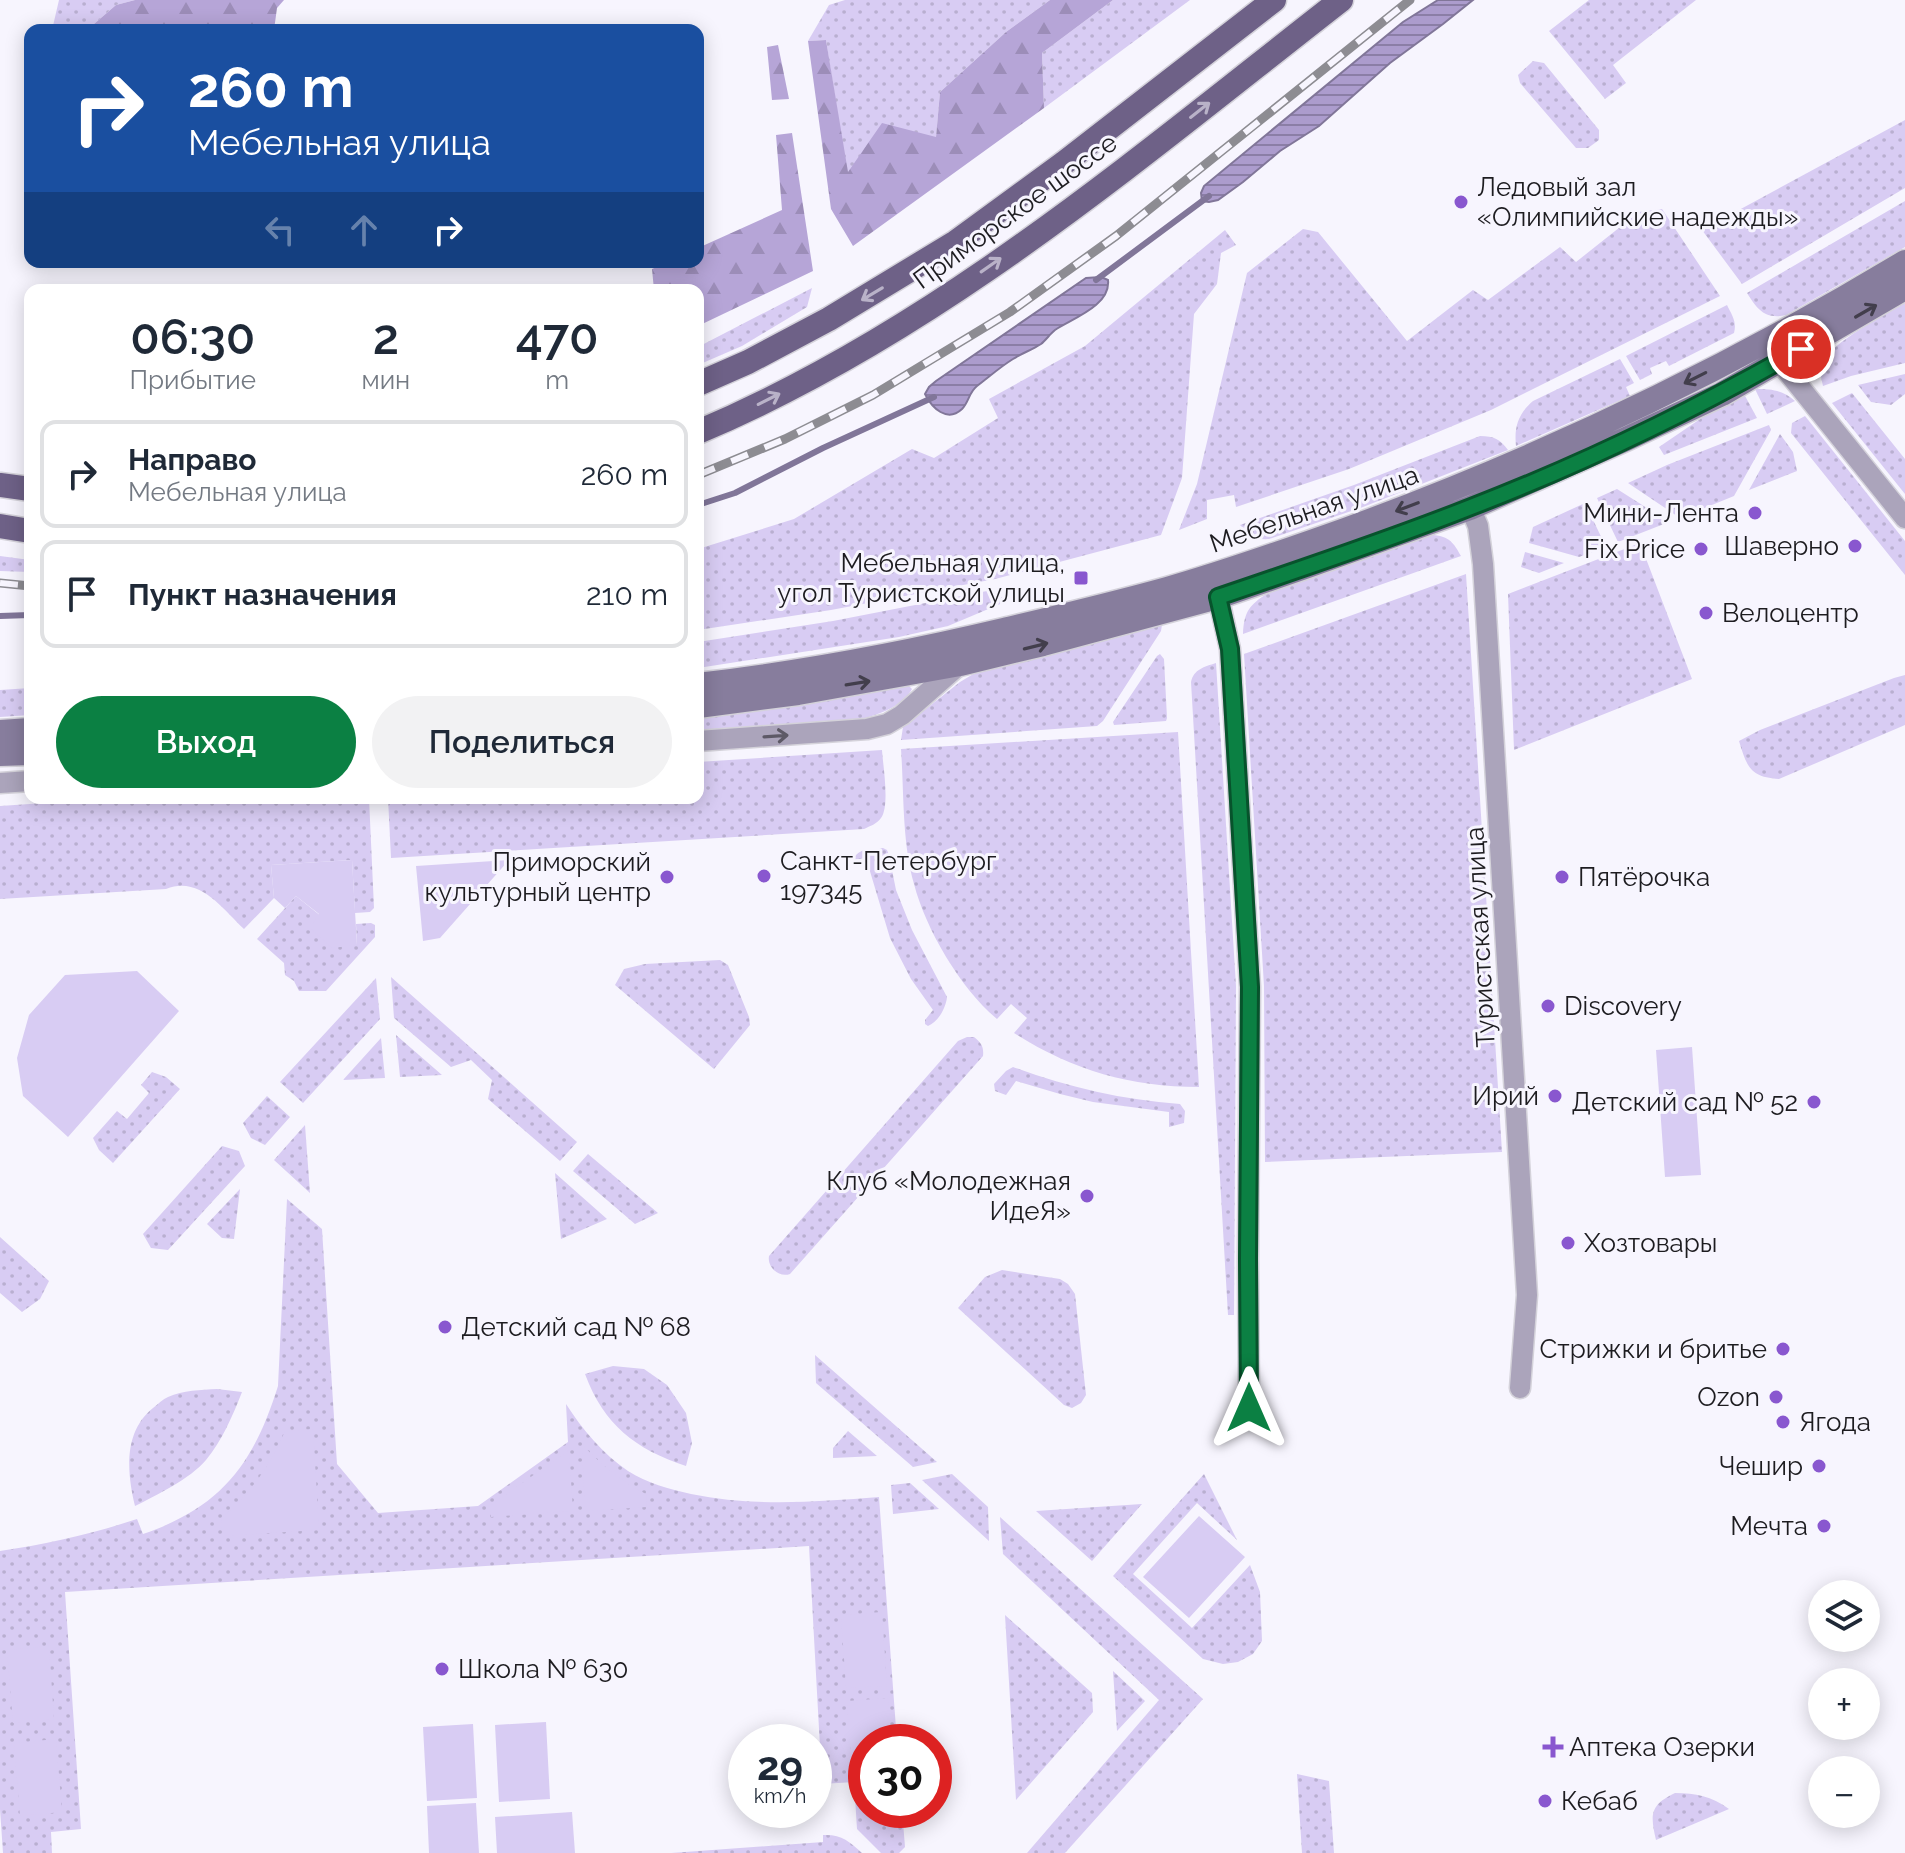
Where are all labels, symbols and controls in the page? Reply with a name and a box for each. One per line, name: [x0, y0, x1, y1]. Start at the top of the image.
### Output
text: 260 m: [188, 54, 354, 120]
icon: right: [56, 56, 160, 160]
one-way arrow: [1189, 101, 1210, 118]
text: Мебельная улица: [188, 121, 491, 163]
street label: Приморское шоссе: [907, 127, 1123, 295]
place label: Ледовый зал «Олимпийские надежды»: [1477, 172, 1798, 232]
marker: Ледовый зал «Олимпийские надежды»: [1452, 193, 1470, 211]
icon: left: [258, 208, 302, 252]
icon: ahead: [342, 208, 386, 252]
icon: right: [426, 208, 470, 252]
one-way arrow: [980, 257, 1002, 274]
one-way arrow: [861, 286, 884, 302]
one-way arrow: [1854, 303, 1877, 319]
text: 06:30: [130, 309, 255, 365]
text: 2: [373, 309, 399, 365]
text: 470: [516, 309, 599, 365]
pin: [1767, 315, 1835, 383]
icon: arrive: [1779, 327, 1823, 371]
text: Прибытие: [129, 365, 256, 395]
text: мин: [361, 365, 410, 395]
text: m: [545, 365, 569, 395]
one-way arrow: [1683, 370, 1707, 386]
one-way arrow: [756, 391, 780, 406]
text: Направо: [128, 442, 257, 477]
icon: right: [60, 452, 104, 496]
text: 260 m: [581, 457, 668, 492]
street label: Мебельная улица: [1206, 459, 1422, 559]
text: Мебельная улица: [128, 477, 347, 507]
place label: Мини-Лента: [1583, 498, 1739, 528]
one-way arrow: [1395, 501, 1420, 515]
marker: Мини-Лента: [1746, 504, 1764, 522]
place label: Шаверно: [1724, 531, 1839, 561]
place label: Fix Price: [1584, 534, 1685, 564]
marker: Шаверно: [1846, 537, 1864, 555]
marker: Fix Price: [1692, 540, 1710, 558]
place label: Мебельная улица, угол Туристской улицы: [777, 548, 1065, 608]
marker: Мебельная улица, угол Туристской улицы: [1072, 569, 1090, 587]
icon: arrive: [60, 572, 104, 616]
text: Пункт назначения: [128, 577, 397, 612]
text: 210 m: [586, 577, 668, 612]
place label: Велоцентр: [1722, 598, 1859, 628]
marker: Велоцентр: [1697, 604, 1715, 622]
one-way arrow: [1023, 637, 1048, 652]
one-way arrow: [845, 675, 871, 690]
button: Выход: [56, 696, 356, 788]
button: Поделиться: [372, 696, 672, 788]
one-way arrow: [762, 728, 789, 743]
street label: Туристская улица: [1459, 826, 1501, 1048]
place label: Санкт-Петербург 197345: [780, 846, 997, 906]
place label: Приморский культурный центр: [425, 847, 651, 907]
place label: Пятёрочка: [1578, 862, 1710, 892]
marker: Санкт-Петербург 197345: [755, 867, 773, 885]
marker: Приморский культурный центр: [658, 868, 676, 886]
marker: Пятёрочка: [1553, 868, 1571, 886]
place label: Discovery: [1564, 991, 1682, 1021]
marker: Discovery: [1539, 997, 1557, 1015]
place label: Ирий: [1472, 1081, 1539, 1111]
marker: Ирий: [1546, 1087, 1564, 1105]
place label: Детский сад № 52: [1571, 1087, 1798, 1117]
marker: Детский сад № 52: [1805, 1093, 1823, 1111]
place label: Клуб «Молодежная ИдеЯ»: [826, 1166, 1071, 1226]
marker: Клуб «Молодежная ИдеЯ»: [1078, 1187, 1096, 1205]
place label: Хозтовары: [1584, 1228, 1717, 1258]
marker: Хозтовары: [1559, 1234, 1577, 1252]
place label: Детский сад № 68: [461, 1312, 691, 1342]
marker: Детский сад № 68: [436, 1318, 454, 1336]
place label: Стрижки и бритье: [1539, 1334, 1767, 1364]
marker: Стрижки и бритье: [1774, 1340, 1792, 1358]
position arrow: [1207, 1366, 1291, 1450]
place label: Ozon: [1697, 1382, 1760, 1412]
marker: Ozon: [1767, 1388, 1785, 1406]
place label: Ягода: [1799, 1407, 1871, 1437]
marker: Ягода: [1774, 1413, 1792, 1431]
place label: Чешир: [1719, 1451, 1803, 1481]
marker: Чешир: [1810, 1457, 1828, 1475]
place label: Мечта: [1730, 1511, 1808, 1541]
marker: Мечта: [1815, 1517, 1833, 1535]
map controls: [1808, 1580, 1880, 1828]
button: layers: [1808, 1580, 1880, 1652]
place label: Школа № 630: [458, 1654, 628, 1684]
marker: Школа № 630: [433, 1660, 451, 1678]
button: +: [1808, 1668, 1880, 1740]
speed limit sign: 30: [848, 1724, 952, 1828]
place label: Аптека Озерки: [1569, 1732, 1755, 1762]
marker: Аптека Озерки: [1544, 1738, 1562, 1756]
text: 29: [757, 1742, 803, 1789]
button: −: [1808, 1756, 1880, 1828]
text: km/h: [754, 1784, 806, 1808]
place label: Кебаб: [1561, 1786, 1638, 1816]
marker: Кебаб: [1536, 1792, 1554, 1810]

